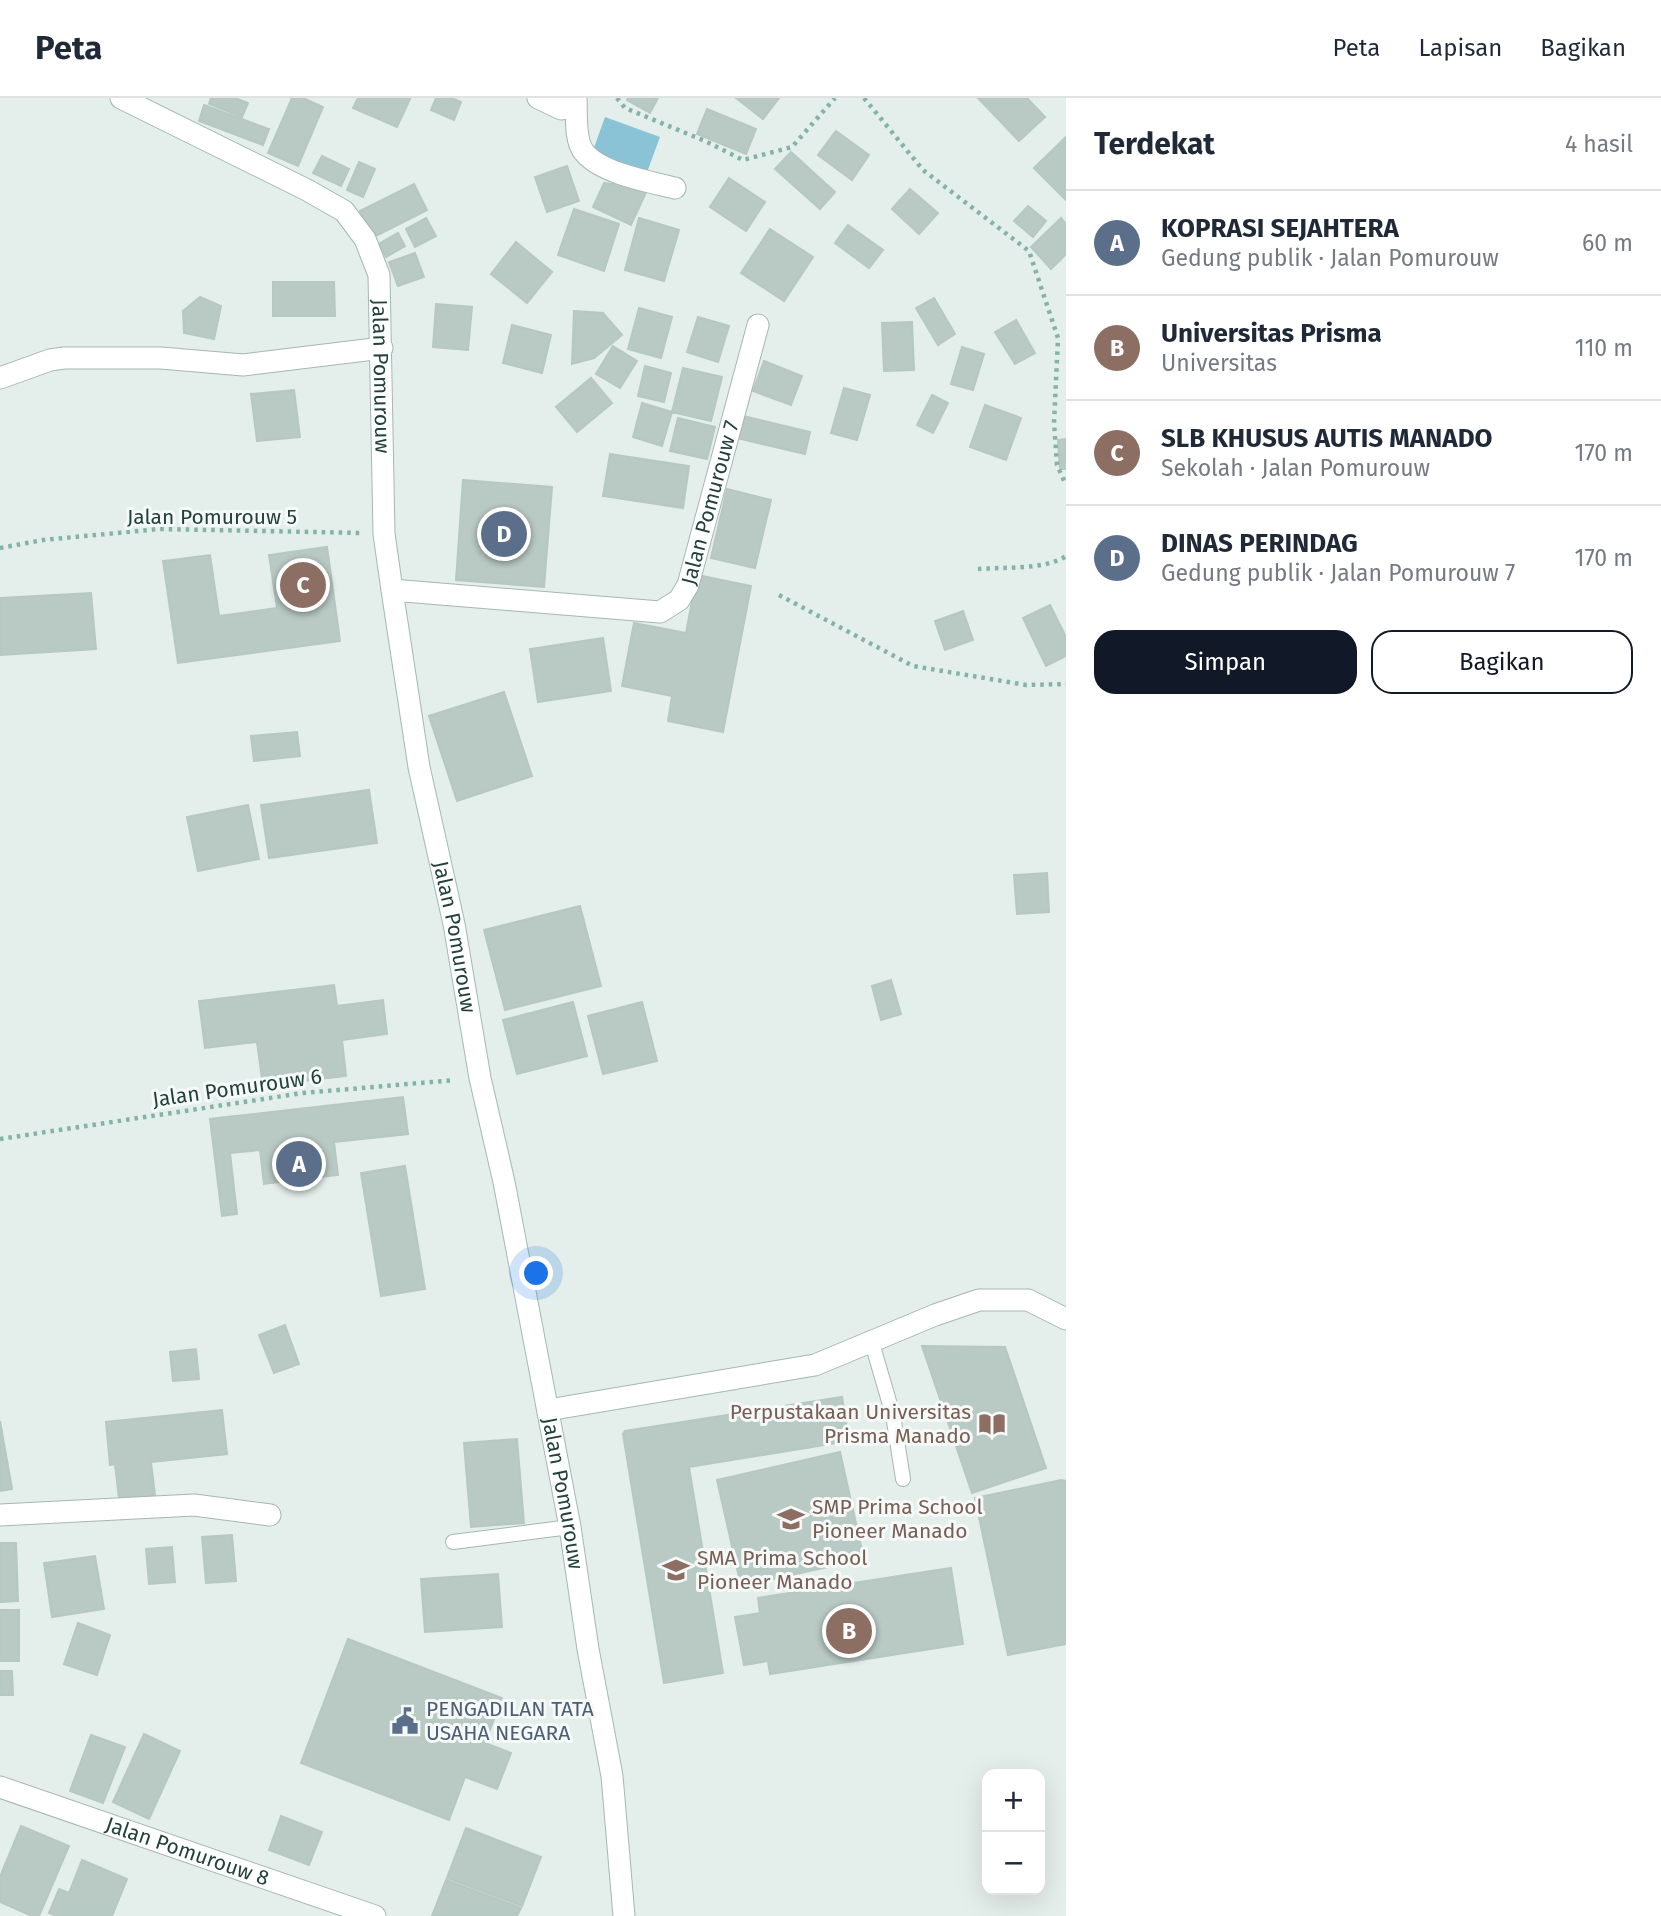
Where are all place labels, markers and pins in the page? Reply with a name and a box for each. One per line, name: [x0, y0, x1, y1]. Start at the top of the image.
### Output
pin: D: [481, 508, 527, 560]
pin: C: [280, 559, 326, 611]
pin: A: [276, 1138, 322, 1190]
place label: Perpustakaan Universitas Prisma Manado: [730, 1399, 971, 1449]
library icon: Perpustakaan Universitas Prisma Manado: [977, 1409, 1007, 1439]
place label: SMP Prima School Pioneer Manado: [812, 1494, 983, 1544]
school or university icon: SMP Prima School Pioneer Manado: [776, 1504, 806, 1534]
place label: SMA Prima School Pioneer Manado: [697, 1545, 867, 1595]
school or university icon: SMA Prima School Pioneer Manado: [661, 1555, 691, 1585]
pin: B: [826, 1605, 872, 1657]
place label: PENGADILAN TATA USAHA NEGARA: [426, 1696, 594, 1746]
public building icon: PENGADILAN TATA USAHA NEGARA: [390, 1706, 420, 1736]

